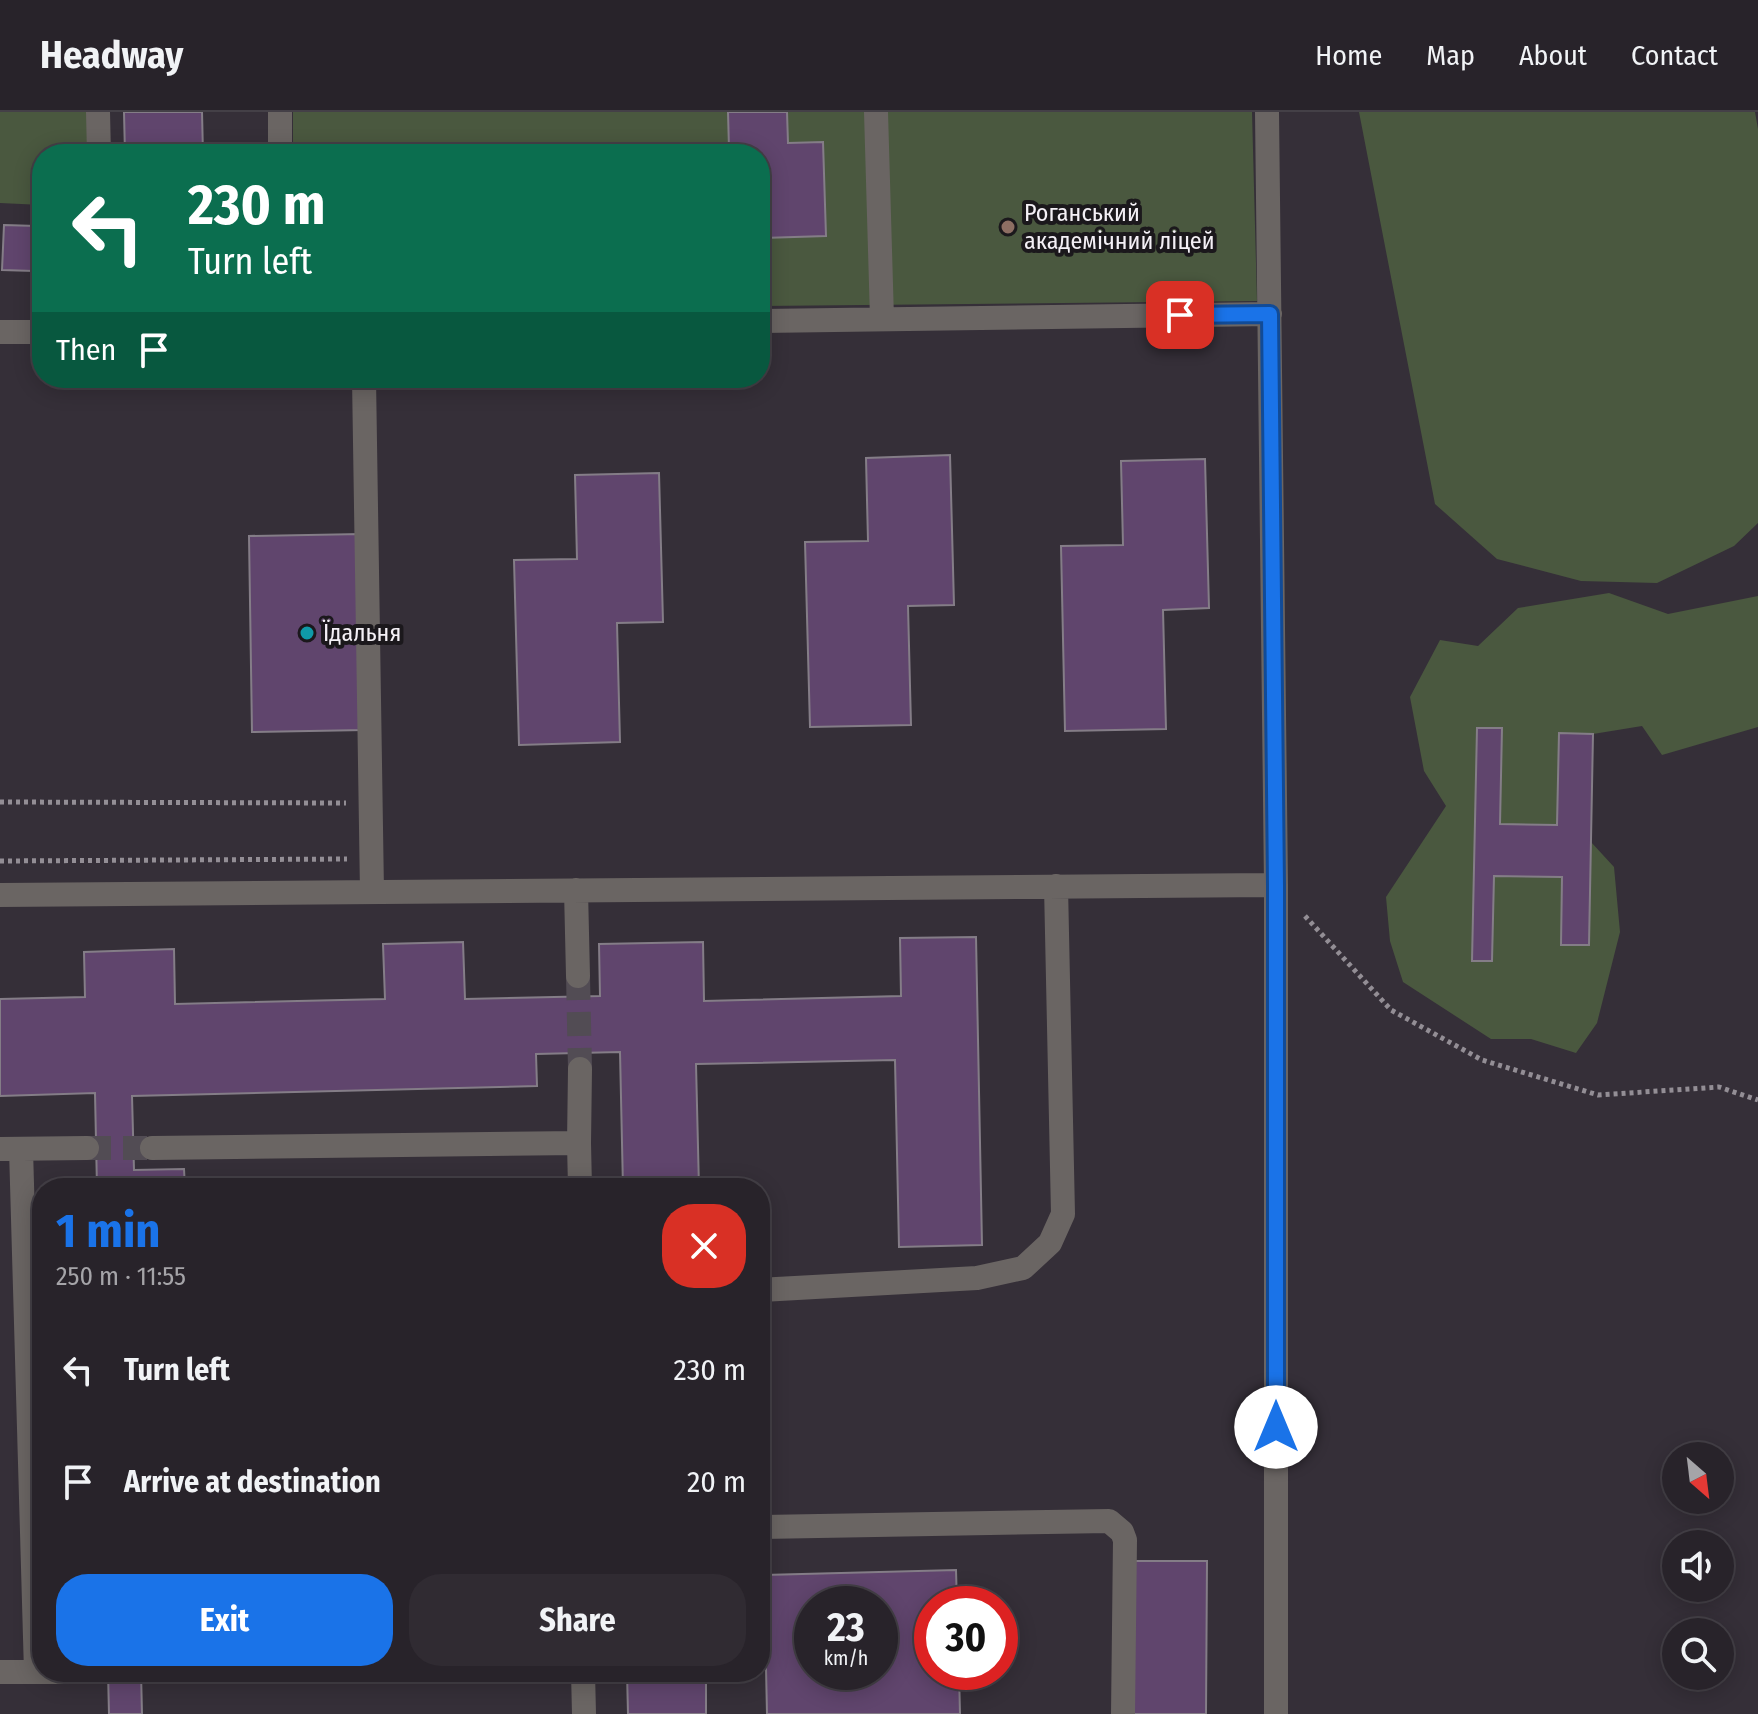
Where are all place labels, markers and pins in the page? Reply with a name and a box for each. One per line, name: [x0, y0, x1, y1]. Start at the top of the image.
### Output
place label: Роганський академічний ліцей: [1024, 199, 1215, 255]
marker: Роганський академічний ліцей: [999, 218, 1017, 236]
pin: [1146, 281, 1214, 349]
place label: Їдальня: [322, 619, 401, 647]
marker: Їдальня: [298, 624, 316, 642]

